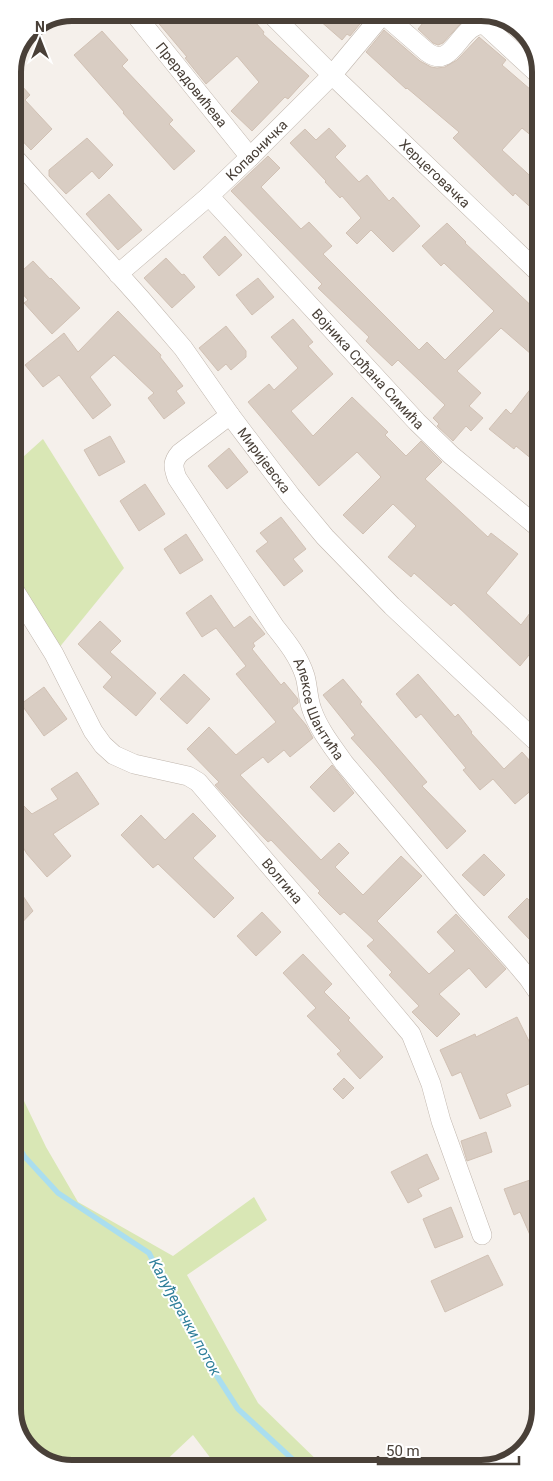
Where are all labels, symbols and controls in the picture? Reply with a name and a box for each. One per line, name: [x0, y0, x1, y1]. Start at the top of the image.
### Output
north arrow: [15, 15, 65, 65]
text: N: [35, 19, 45, 35]
street label: Прерадовићева: [153, 39, 231, 130]
street label: Копаоничка: [223, 116, 291, 184]
street label: Херцеговачка: [396, 136, 474, 211]
street label: Војника Срђана Симића: [309, 305, 427, 432]
street label: Миријевска: [234, 424, 294, 496]
street label: Алексе Шантића: [290, 655, 347, 763]
street label: Волгина: [259, 855, 306, 907]
water label: Калуђерачки поток: [145, 1255, 225, 1380]
scale bar: [378, 1434, 519, 1466]
text: 50 m: [386, 1442, 420, 1460]

